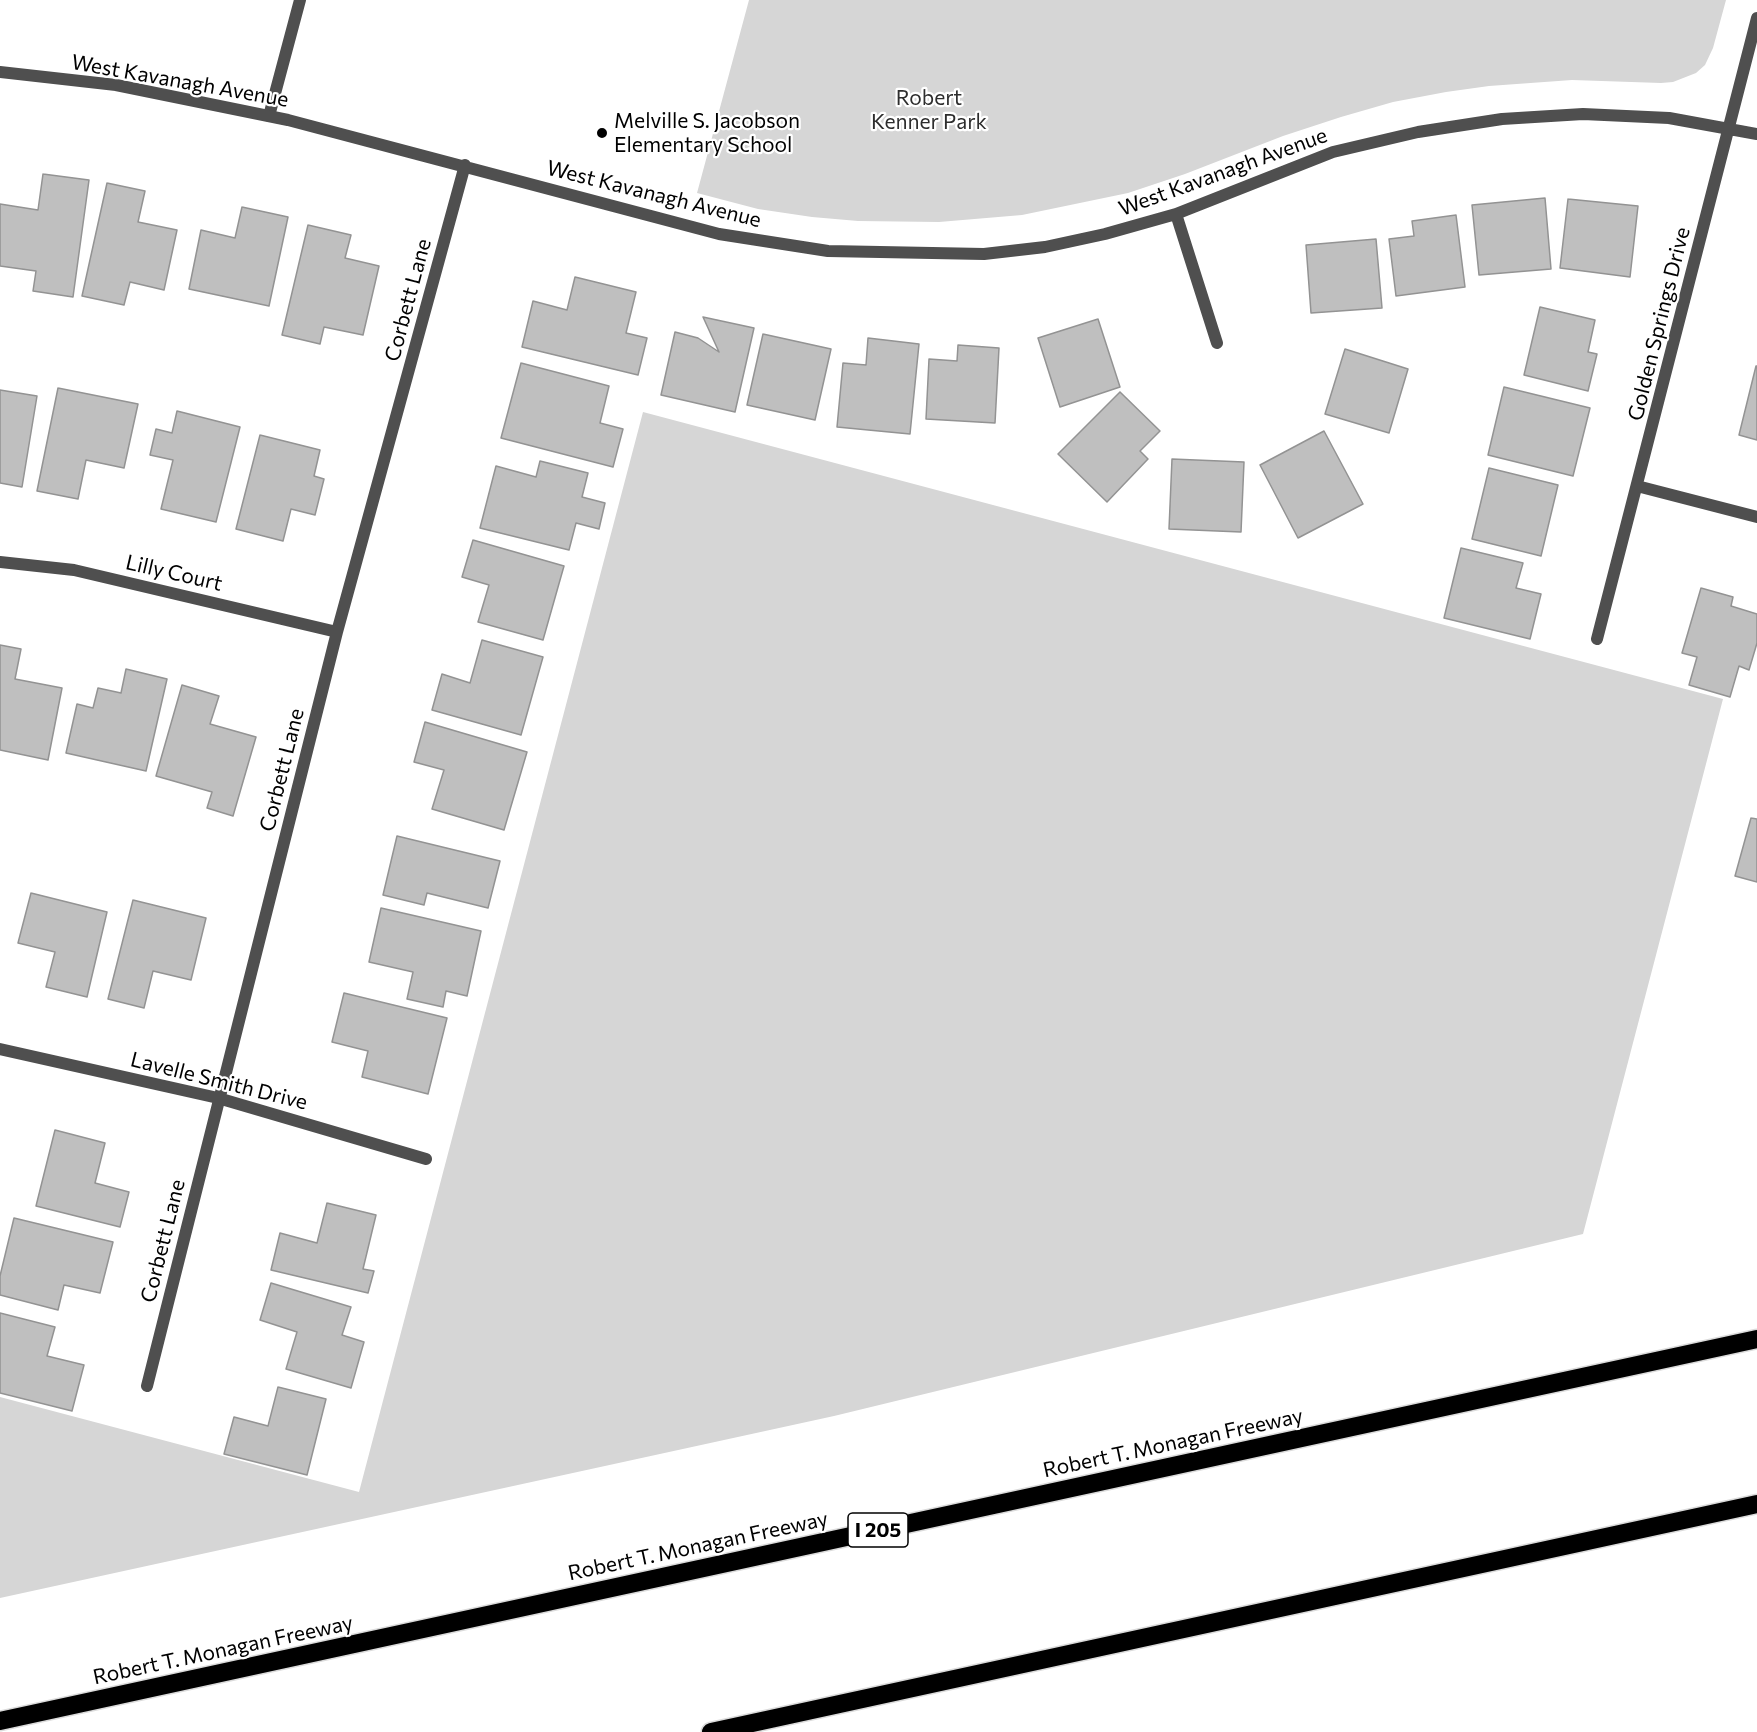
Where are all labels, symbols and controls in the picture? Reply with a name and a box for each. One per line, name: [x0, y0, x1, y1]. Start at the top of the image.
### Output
street label: West Kavanagh Avenue: [69, 49, 291, 113]
park label: Robert Kenner Park: [871, 85, 987, 135]
place label: Melville S. Jacobson Elementary School: [614, 108, 800, 158]
street label: West Kavanagh Avenue: [1115, 123, 1331, 221]
marker: Melville S. Jacobson Elementary School: [595, 126, 609, 140]
street label: West Kavanagh Avenue: [544, 155, 764, 233]
street label: Golden Springs Drive: [1623, 225, 1695, 423]
street label: Corbett Lane: [380, 236, 436, 364]
street label: Lilly Court: [123, 550, 225, 596]
street label: Corbett Lane: [255, 706, 309, 834]
street label: Lavelle Smith Drive: [128, 1047, 310, 1115]
street label: Corbett Lane: [136, 1177, 190, 1305]
street label: Robert T. Monagan Freeway: [1041, 1403, 1305, 1483]
street label: Robert T. Monagan Freeway: [566, 1506, 830, 1586]
road number: I 205: [848, 1513, 908, 1547]
street label: Robert T. Monagan Freeway: [91, 1610, 355, 1690]

